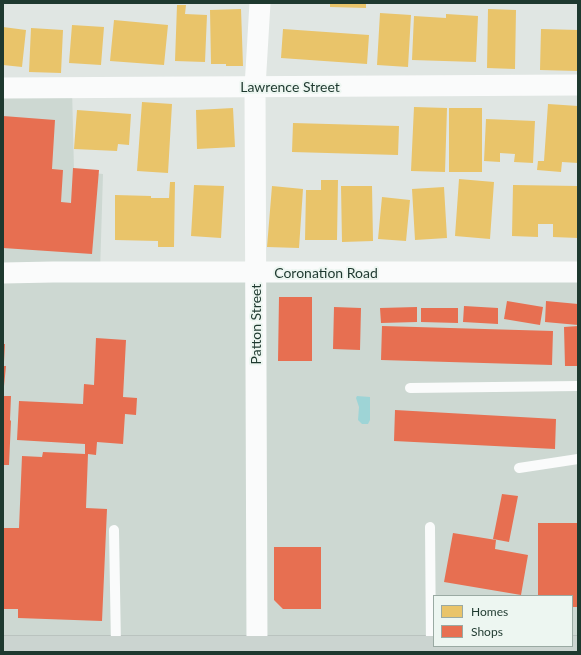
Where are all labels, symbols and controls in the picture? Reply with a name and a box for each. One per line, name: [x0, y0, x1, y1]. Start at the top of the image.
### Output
street label: Lawrence Street: [240, 79, 340, 95]
street label: Coronation Road: [274, 265, 378, 281]
street label: Patton Street: [248, 284, 264, 364]
legend: [433, 595, 573, 647]
text: Homes: [471, 604, 508, 619]
text: Shops: [471, 624, 503, 639]

